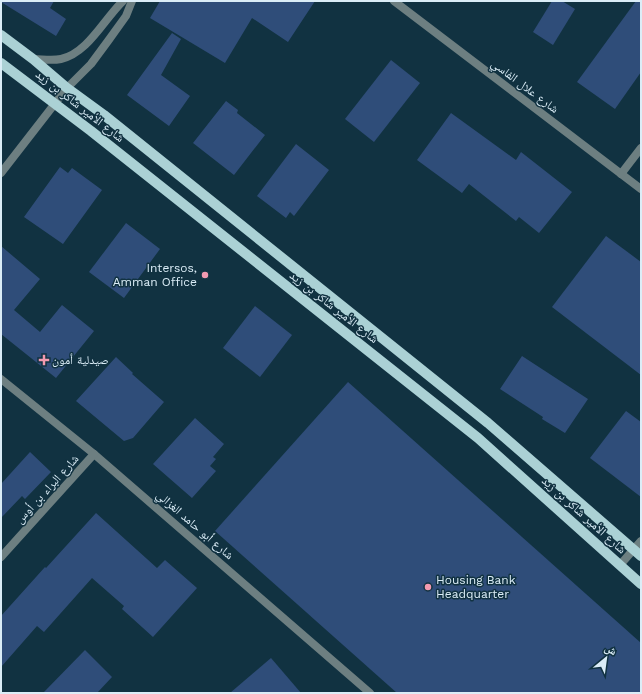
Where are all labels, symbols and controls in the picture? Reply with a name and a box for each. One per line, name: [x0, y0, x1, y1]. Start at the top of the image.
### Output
street label: شارع علال الفاسي: [487, 56, 562, 118]
street label: شارع الأمير شاكر بن زيد: [32, 67, 127, 146]
place label: Intersos, Amman Office: [113, 261, 197, 289]
street label: شارع الأمير شاكر بن زيد: [286, 268, 381, 347]
marker: Intersos, Amman Office: [200, 270, 210, 280]
place label: صيدلية أمون: [52, 353, 109, 367]
marker: صيدلية أمون: [39, 355, 49, 365]
street label: شارع البراء بن أوس: [12, 452, 82, 527]
street label: شارع الأمير شاكر بن زيد: [538, 474, 629, 557]
street label: شارع أبو حامد الغزالي: [152, 488, 236, 565]
place label: Housing Bank Headquarter: [436, 573, 516, 601]
marker: Housing Bank Headquarter: [423, 582, 433, 592]
north arrow: [586, 638, 626, 678]
text: ش: [602, 641, 619, 659]

